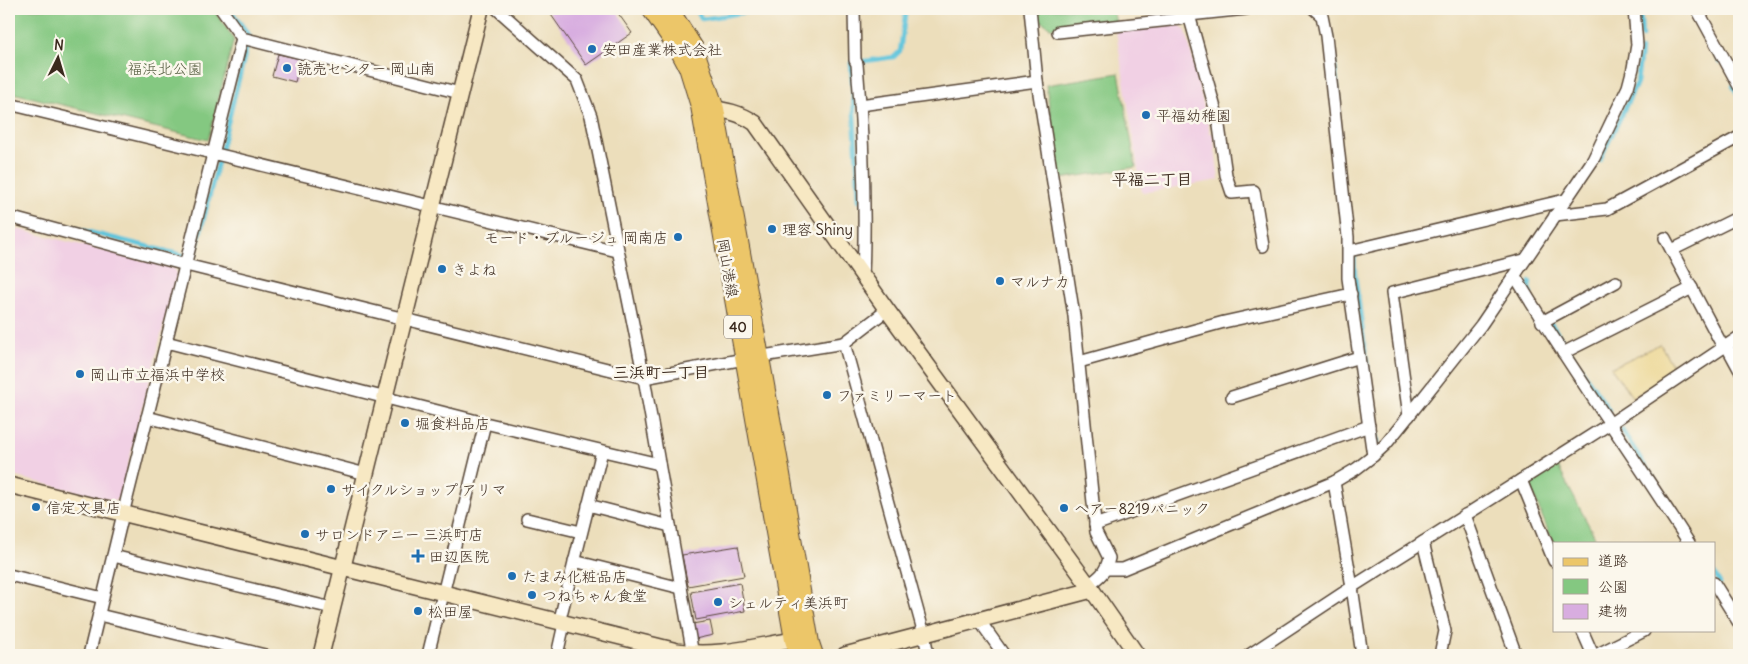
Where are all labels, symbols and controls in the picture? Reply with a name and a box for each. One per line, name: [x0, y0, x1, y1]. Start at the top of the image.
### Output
north arrow: [32, 32, 82, 82]
text: N: [54, 36, 65, 54]
place label: 安田産業株式会社: [602, 40, 722, 59]
marker: 安田産業株式会社: [586, 43, 598, 55]
park label: 福浜北公園: [127, 59, 203, 78]
place label: 読売センター 岡山南: [297, 59, 435, 78]
marker: 読売センター 岡山南: [281, 62, 293, 74]
place label: 平福幼稚園: [1156, 106, 1231, 125]
marker: 平福幼稚園: [1140, 109, 1152, 121]
district label: 平福二丁目: [1112, 169, 1192, 189]
place label: 理容 Shiny: [782, 220, 853, 239]
marker: 理容 Shiny: [766, 223, 778, 235]
place label: モード・ブルージュ 岡南店: [484, 228, 668, 247]
marker: モード・ブルージュ 岡南店: [672, 231, 684, 243]
street label: 岡山港線: [713, 237, 743, 299]
place label: きよね: [452, 260, 497, 279]
marker: きよね: [436, 263, 448, 275]
place label: マルナカ: [1010, 272, 1070, 291]
marker: マルナカ: [994, 275, 1006, 287]
road number: 40: [724, 316, 752, 338]
district label: 三浜町一丁目: [613, 362, 709, 382]
place label: 岡山市立福浜中学校: [90, 365, 225, 384]
marker: 岡山市立福浜中学校: [74, 368, 86, 380]
place label: ファミリーマート: [837, 386, 957, 405]
marker: ファミリーマート: [821, 389, 833, 401]
place label: 堀食料品店: [415, 414, 490, 433]
marker: 堀食料品店: [399, 417, 411, 429]
place label: サイクルショップ アリマ: [341, 480, 507, 499]
marker: サイクルショップ アリマ: [325, 483, 337, 495]
place label: 信定文具店: [46, 498, 121, 517]
place label: ヘアー8219パニック: [1074, 499, 1210, 518]
marker: 信定文具店: [30, 501, 42, 513]
marker: ヘアー8219パニック: [1058, 502, 1070, 514]
place label: サロンドアニー 三浜町店: [315, 525, 483, 544]
marker: サロンドアニー 三浜町店: [299, 528, 311, 540]
legend: [1553, 542, 1716, 632]
place label: 田辺医院: [429, 547, 489, 566]
marker: 田辺医院: [411, 549, 425, 563]
text: 道路: [1598, 551, 1628, 570]
place label: たまみ化粧品店: [522, 567, 627, 586]
marker: たまみ化粧品店: [506, 570, 518, 582]
text: 公園: [1598, 577, 1628, 596]
place label: つねちゃん食堂: [542, 586, 647, 605]
marker: つねちゃん食堂: [526, 589, 538, 601]
place label: シェルティ美浜町: [728, 593, 849, 612]
marker: シェルティ美浜町: [712, 596, 724, 608]
text: 建物: [1598, 601, 1628, 620]
place label: 松田屋: [428, 602, 473, 621]
marker: 松田屋: [412, 605, 424, 617]

